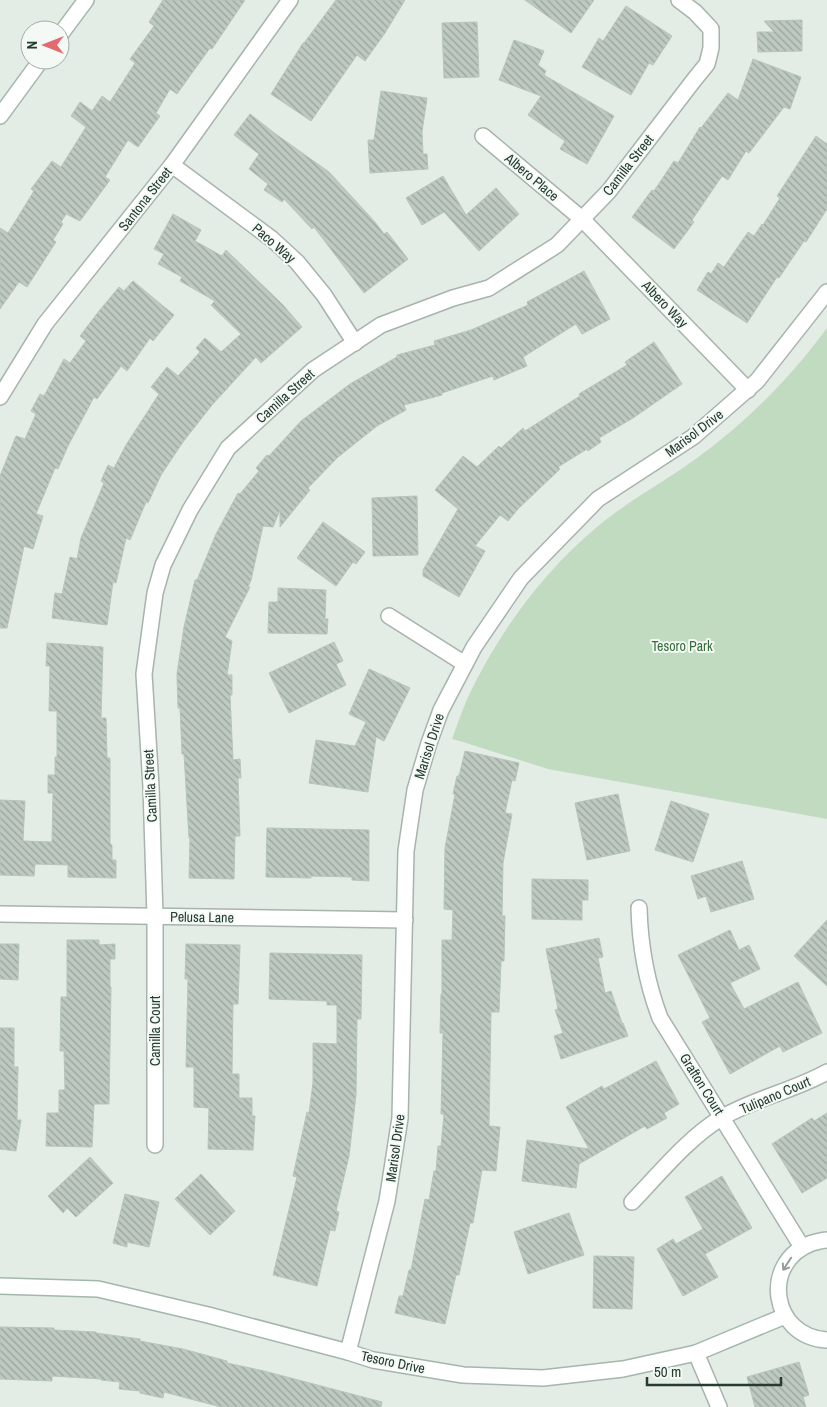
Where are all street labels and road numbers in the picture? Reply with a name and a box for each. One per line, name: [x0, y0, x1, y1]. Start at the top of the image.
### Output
street label: Camilla Street: [599, 131, 657, 199]
street label: Albero Place: [501, 149, 563, 205]
street label: Santona Street: [114, 163, 176, 235]
street label: Paco Way: [249, 219, 300, 267]
street label: Albero Way: [637, 276, 692, 332]
street label: Camilla Street: [252, 365, 318, 427]
street label: Marisol Drive: [661, 405, 727, 461]
street label: Marisol Drive: [410, 711, 448, 781]
street label: Camilla Street: [139, 749, 161, 823]
street label: Pelusa Lane: [170, 907, 234, 927]
street label: Camilla Court: [146, 996, 164, 1066]
street label: Grafton Court: [676, 1050, 728, 1118]
street label: Tulipano Court: [737, 1072, 813, 1118]
street label: Marisol Drive: [381, 1113, 409, 1183]
street label: Tesoro Drive: [359, 1346, 427, 1378]

